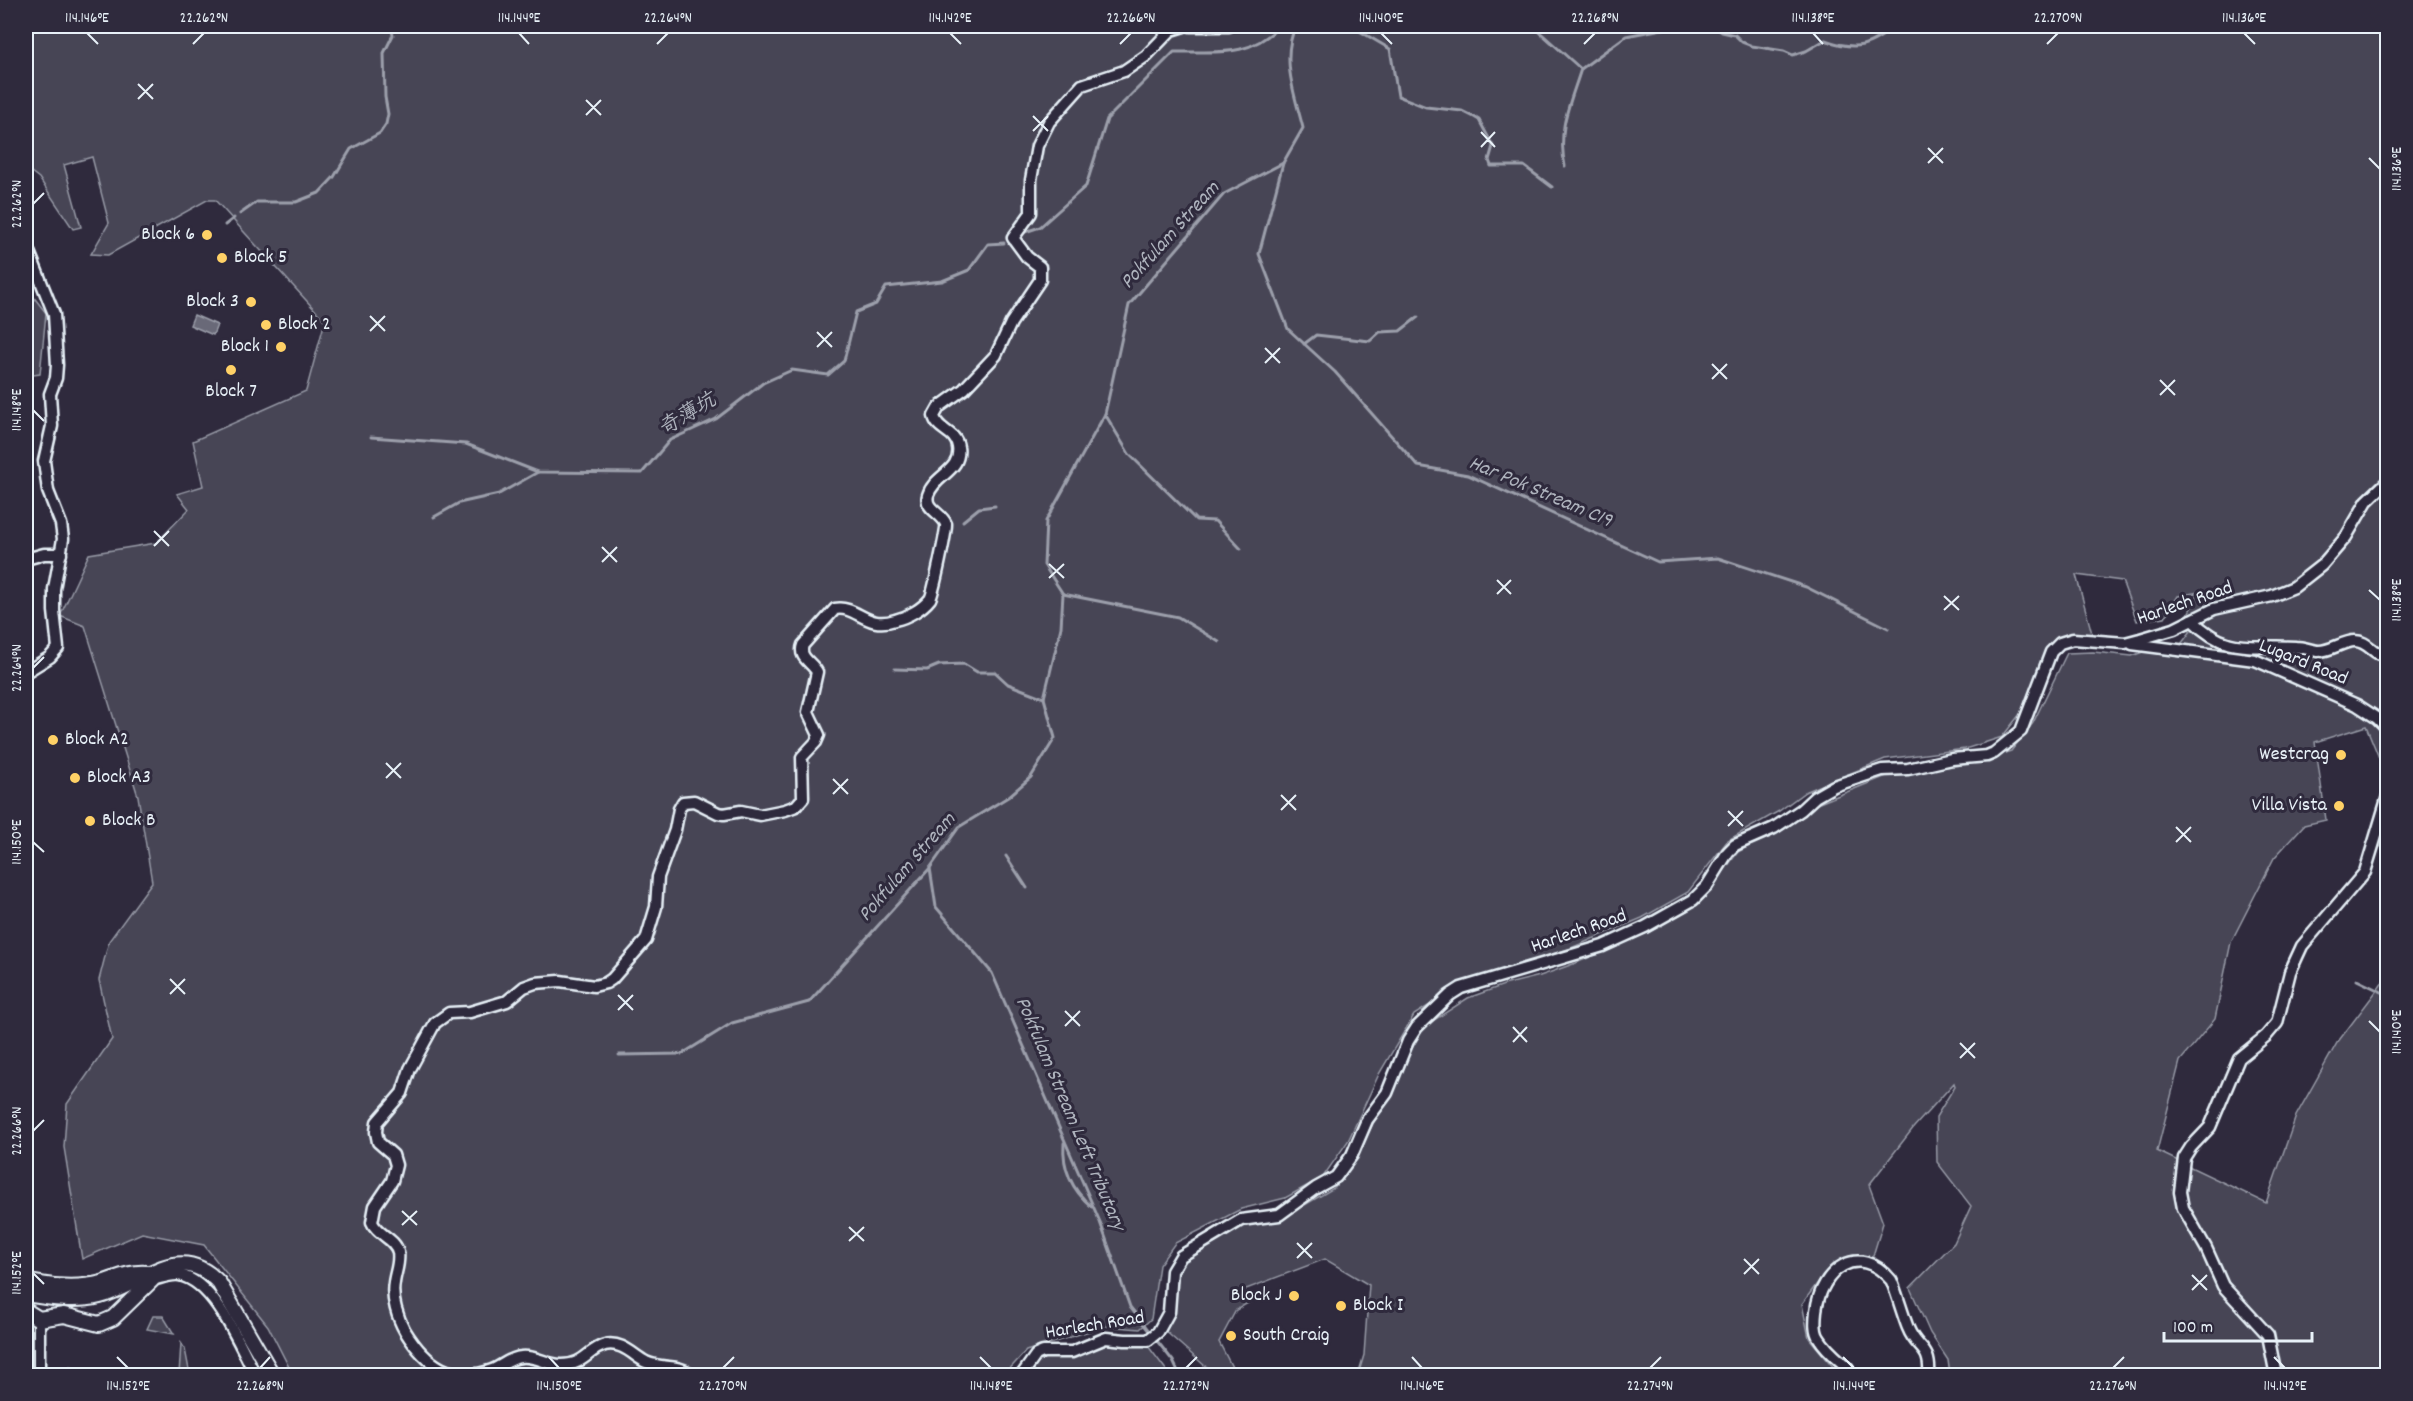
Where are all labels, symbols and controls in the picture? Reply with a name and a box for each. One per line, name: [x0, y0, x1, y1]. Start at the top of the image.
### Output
text: 114.146°E: [65, 8, 109, 30]
text: 22.262°N: [180, 8, 228, 30]
text: 114.144°E: [498, 8, 541, 30]
text: 22.264°N: [644, 8, 692, 30]
text: 114.142°E: [929, 8, 972, 30]
text: 22.266°N: [1106, 8, 1156, 30]
text: 114.140°E: [1359, 8, 1403, 30]
text: 22.268°N: [1571, 8, 1619, 30]
text: 114.138°E: [1792, 8, 1835, 30]
text: 22.270°N: [2034, 8, 2082, 30]
text: 114.136°E: [2222, 8, 2266, 30]
text: 114.136°E: [2387, 147, 2409, 191]
water label: Pokfulam Stream: [1114, 175, 1228, 297]
text: 22.262°N: [7, 180, 29, 228]
place label: Block 6: [141, 221, 195, 249]
marker: Block 6: [200, 228, 214, 242]
place label: Block 5: [234, 244, 287, 272]
marker: Block 5: [215, 251, 229, 265]
place label: Block 3: [186, 288, 239, 316]
marker: Block 3: [244, 295, 258, 309]
place label: Block 2: [278, 311, 331, 339]
marker: Block 2: [259, 318, 273, 332]
place label: Block 1: [221, 333, 269, 361]
marker: Block 1: [274, 340, 288, 354]
marker: Block 7: [224, 363, 238, 377]
place label: Block 7: [205, 378, 257, 406]
water label: 奇薄坑: [653, 386, 724, 445]
text: 114.148°E: [7, 389, 29, 431]
water label: Har Pok Stream C19: [1464, 449, 1617, 537]
street label: Harlech Road: [2133, 575, 2237, 633]
text: 114.138°E: [2387, 578, 2409, 621]
street label: Lugard Road: [2254, 632, 2352, 694]
text: 22.264°N: [7, 644, 29, 692]
place label: Block A2: [65, 726, 129, 754]
marker: Block A2: [46, 733, 60, 747]
place label: Westcrag: [2259, 741, 2329, 769]
marker: Westcrag: [2334, 748, 2348, 762]
place label: Block A3: [87, 764, 151, 792]
marker: Block A3: [68, 771, 82, 785]
place label: Villa Vista: [2252, 792, 2328, 820]
marker: Villa Vista: [2332, 799, 2346, 813]
water label: Pokfulam Stream: [852, 806, 964, 929]
place label: Block B: [102, 807, 155, 835]
marker: Block B: [83, 814, 97, 828]
text: 114.150°E: [7, 819, 29, 865]
street label: Harlech Road: [1527, 903, 1631, 961]
water label: Pokfulam Stream Left Tributary: [1006, 993, 1133, 1238]
text: 114.140°E: [2387, 1010, 2409, 1054]
text: 22.266°N: [7, 1106, 29, 1156]
text: 114.152°E: [7, 1251, 29, 1295]
place label: Block J: [1231, 1282, 1282, 1310]
marker: Block J: [1287, 1289, 1301, 1303]
place label: Block I: [1353, 1292, 1403, 1320]
marker: Block I: [1334, 1299, 1348, 1313]
street label: Harlech Road: [1044, 1304, 1146, 1348]
scale bar: [2164, 1305, 2312, 1343]
text: 100 m: [2173, 1316, 2213, 1341]
place label: South Craig: [1243, 1322, 1330, 1350]
marker: South Craig: [1224, 1329, 1238, 1343]
text: 114.152°E: [106, 1376, 150, 1398]
text: 22.268°N: [236, 1376, 284, 1398]
text: 114.150°E: [536, 1376, 582, 1398]
text: 22.270°N: [699, 1376, 747, 1398]
text: 114.148°E: [970, 1376, 1012, 1398]
text: 22.272°N: [1163, 1376, 1209, 1398]
text: 114.146°E: [1400, 1376, 1444, 1398]
text: 22.274°N: [1627, 1376, 1673, 1398]
text: 114.144°E: [1833, 1376, 1876, 1398]
text: 22.276°N: [2089, 1376, 2137, 1398]
text: 114.142°E: [2264, 1376, 2307, 1398]

